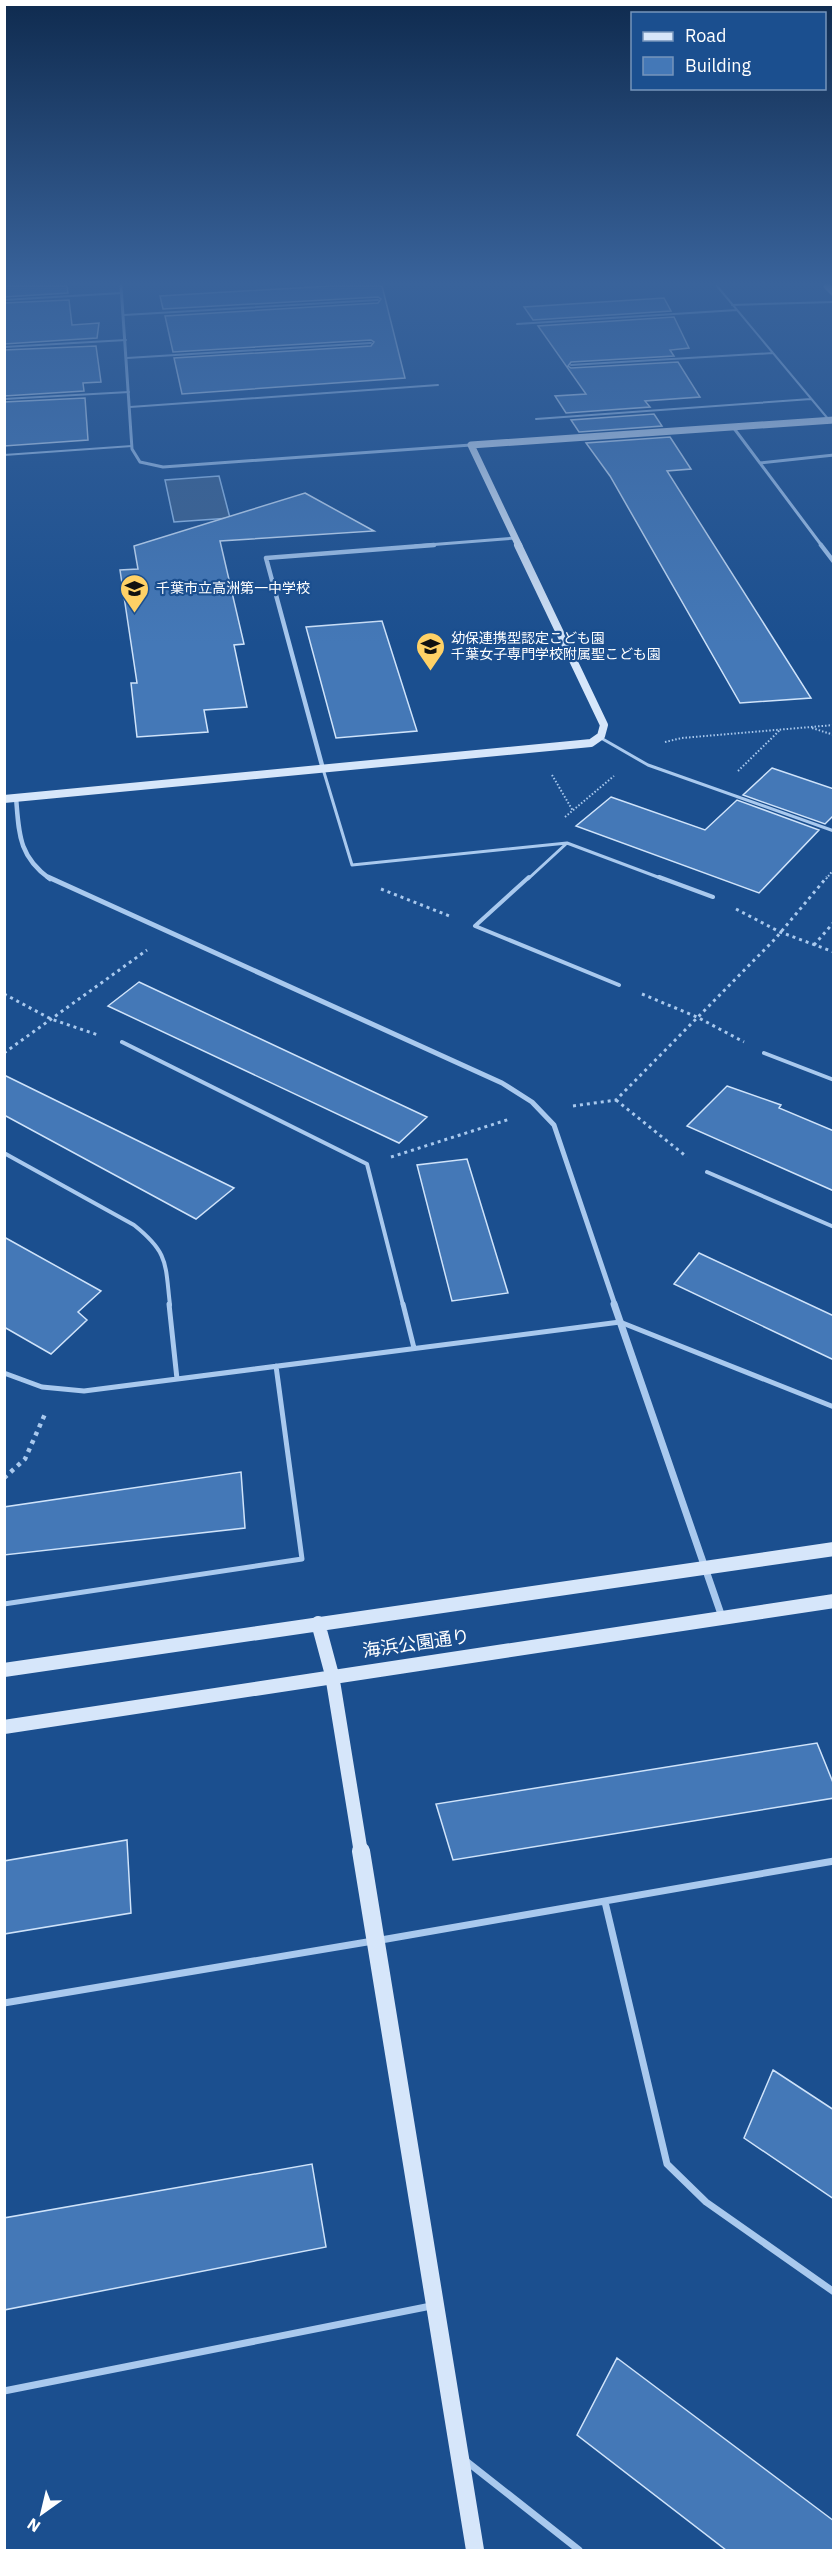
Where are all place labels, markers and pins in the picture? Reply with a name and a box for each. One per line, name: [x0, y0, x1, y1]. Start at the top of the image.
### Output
school or university icon: 千葉市立高洲第一中学校: [119, 572, 151, 614]
place label: 千葉市立高洲第一中学校: [156, 579, 310, 597]
place label: 幼保連携型認定こども園 千葉女子専門学校附属聖こども園: [451, 629, 661, 663]
school or university icon: 幼保連携型認定こども園 千葉女子専門学校附属聖こども園: [414, 630, 446, 672]

